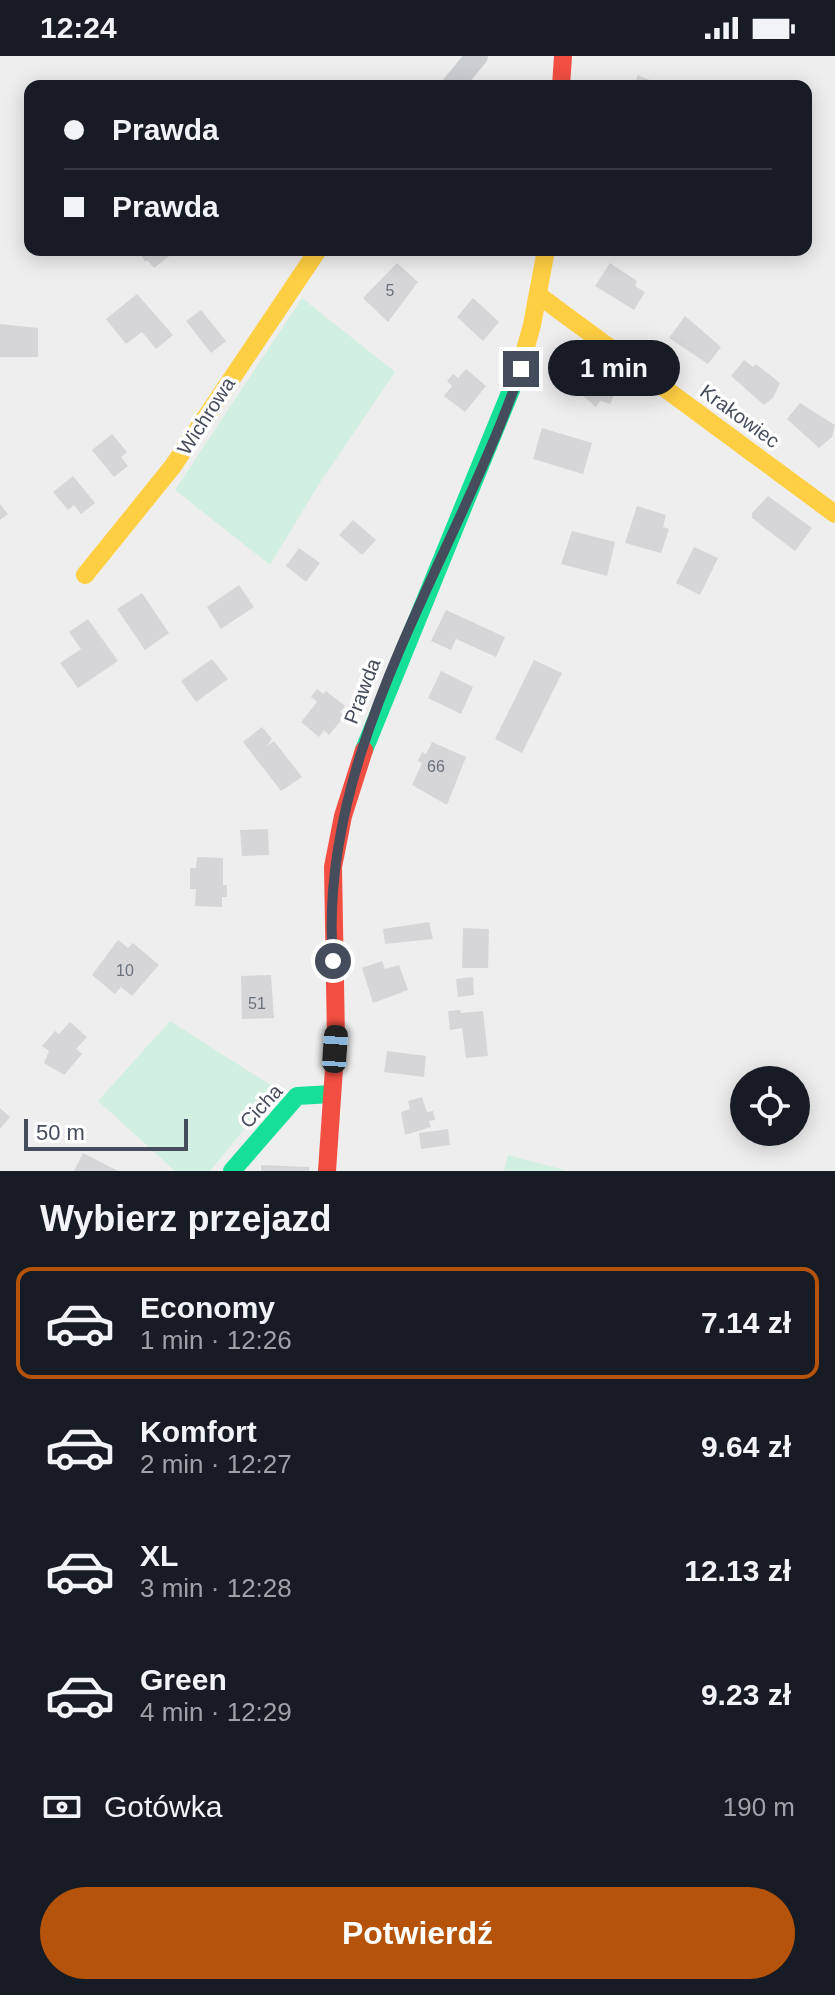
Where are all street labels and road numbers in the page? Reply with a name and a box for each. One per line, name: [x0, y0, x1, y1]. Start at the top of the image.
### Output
street label: Wichrowa: [173, 372, 240, 459]
street label: Krakowiec: [696, 380, 784, 452]
street label: Prawda: [340, 655, 385, 727]
street label: Cicha: [236, 1079, 287, 1132]

